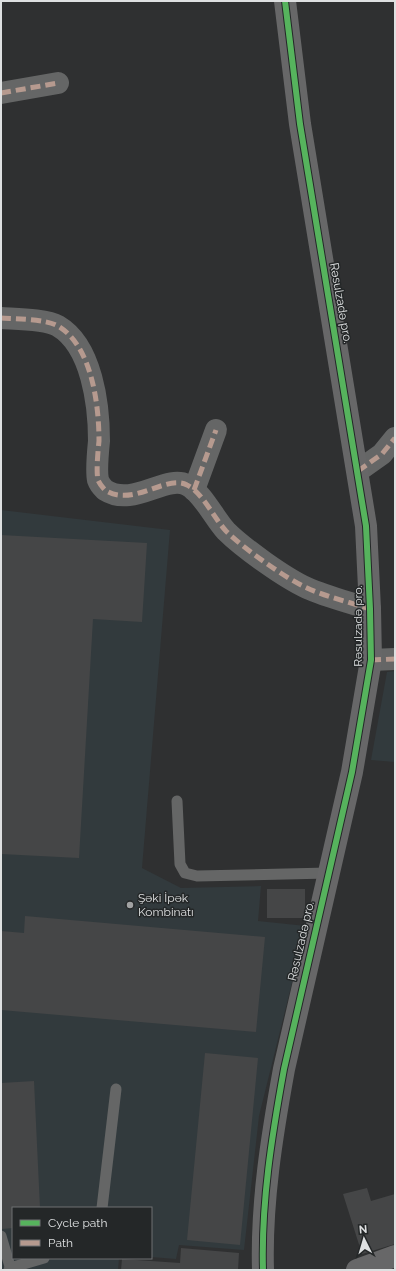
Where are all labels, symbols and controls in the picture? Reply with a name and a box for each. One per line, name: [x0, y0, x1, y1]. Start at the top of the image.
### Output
street label: Rəsulzadə pro.: [327, 262, 355, 344]
street label: Rəsulzadə pro.: [351, 585, 365, 667]
place label: Şəki İpək Kombinatı: [138, 891, 194, 919]
marker: Şəki İpək Kombinatı: [125, 900, 135, 910]
street label: Rəsulzadə pro.: [285, 900, 317, 982]
legend: [12, 1207, 152, 1259]
text: Cycle path: [48, 1216, 107, 1230]
north arrow: [344, 1219, 384, 1259]
text: N: [358, 1223, 368, 1236]
text: Path: [48, 1236, 73, 1250]

